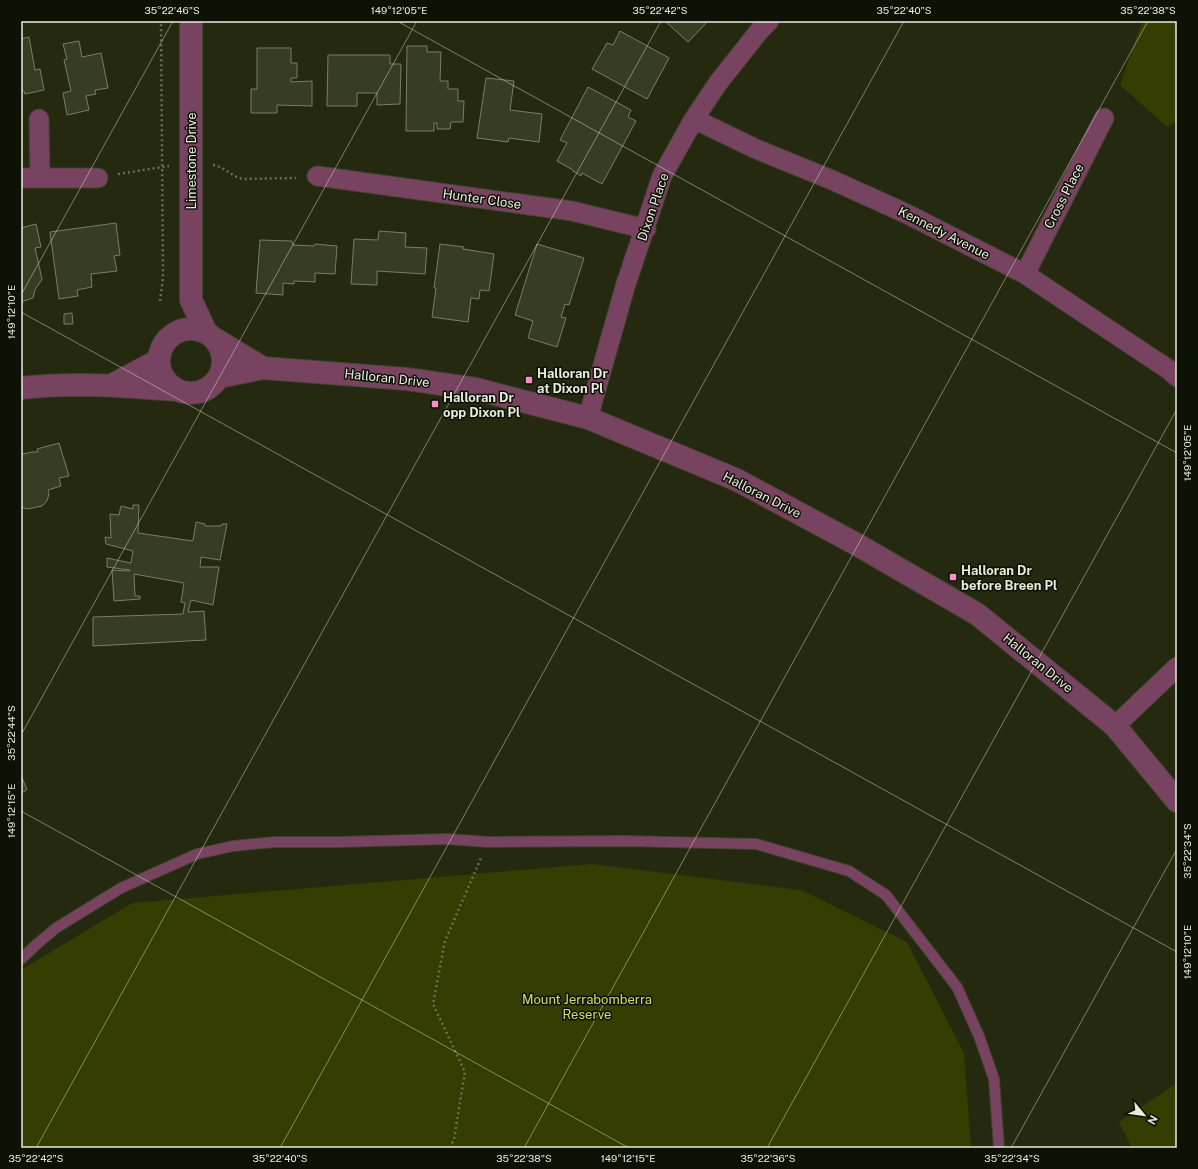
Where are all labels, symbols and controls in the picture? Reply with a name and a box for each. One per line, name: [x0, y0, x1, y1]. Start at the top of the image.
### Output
text: 35°22'46"S: [144, 4, 200, 16]
text: 149°12'05"E: [371, 4, 427, 16]
text: 35°22'42"S: [633, 4, 688, 16]
text: 35°22'40"S: [876, 4, 932, 16]
text: 35°22'38"S: [1120, 4, 1176, 16]
street label: Limestone Drive: [184, 112, 199, 210]
street label: Cross Place: [1041, 161, 1087, 231]
street label: Dixon Place: [634, 171, 672, 243]
street label: Hunter Close: [442, 186, 522, 212]
street label: Kennedy Avenue: [896, 203, 992, 263]
text: 149°12'10"E: [5, 285, 17, 339]
street label: Halloran Drive: [344, 366, 430, 390]
place label: Halloran Dr at Dixon Pl: [537, 366, 608, 396]
marker: Halloran Dr at Dixon Pl: [524, 375, 534, 385]
place label: Halloran Dr opp Dixon Pl: [443, 390, 520, 420]
marker: Halloran Dr opp Dixon Pl: [430, 399, 440, 409]
text: 149°12'05"E: [1181, 425, 1193, 481]
street label: Halloran Drive: [720, 469, 804, 521]
place label: Halloran Dr before Breen Pl: [961, 563, 1057, 593]
marker: Halloran Dr before Breen Pl: [948, 572, 958, 582]
street label: Halloran Drive: [1000, 630, 1076, 696]
text: 35°22'44"S: [5, 705, 17, 761]
text: 149°12'15"E: [5, 784, 17, 838]
text: 35°22'34"S: [1181, 823, 1193, 879]
text: 149°12'10"E: [1181, 925, 1193, 979]
park label: Mount Jerrabomberra Reserve: [522, 992, 652, 1022]
north arrow: [1124, 1095, 1164, 1135]
text: N: [1145, 1113, 1160, 1127]
text: 35°22'42"S: [9, 1152, 64, 1164]
text: 35°22'40"S: [252, 1152, 308, 1164]
text: 35°22'38"S: [496, 1152, 552, 1164]
text: 149°12'15"E: [601, 1152, 655, 1164]
text: 35°22'36"S: [740, 1152, 796, 1164]
text: 35°22'34"S: [984, 1152, 1040, 1164]

